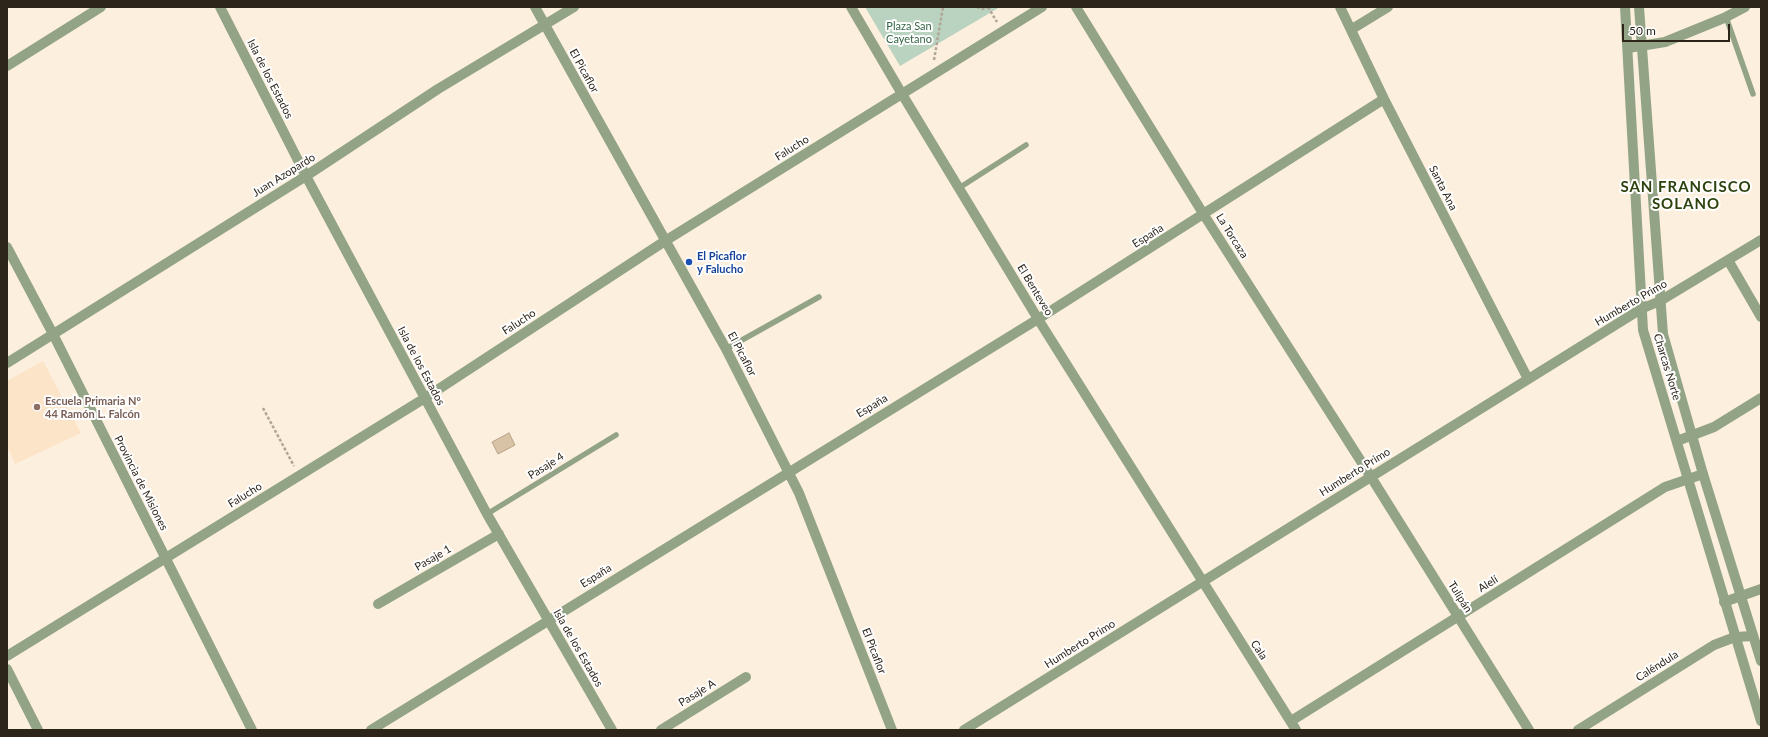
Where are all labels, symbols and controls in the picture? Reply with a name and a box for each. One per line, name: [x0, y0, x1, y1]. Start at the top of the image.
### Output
scale bar: [1624, 16, 1732, 42]
park label: Plaza San Cayetano: [886, 19, 932, 45]
text: 50 m: [1629, 23, 1656, 38]
street label: Isla de los Estados: [244, 37, 296, 121]
street label: El Picaflor: [567, 47, 601, 95]
street label: Falucho: [773, 133, 811, 163]
street label: Juan Azopardo: [250, 150, 318, 200]
street label: Santa Ana: [1426, 163, 1460, 213]
district label: SAN FRANCISCO SOLANO: [1620, 178, 1752, 213]
street label: La Torcaza: [1213, 211, 1251, 261]
street label: España: [1130, 221, 1166, 251]
place label: El Picaflor y Falucho: [697, 249, 746, 275]
marker: El Picaflor y Falucho: [684, 257, 694, 267]
street label: El Benteveo: [1014, 262, 1056, 318]
street label: Humberto Primo: [1593, 277, 1669, 329]
street label: Falucho: [500, 306, 538, 338]
street label: Isla de los Estados: [395, 324, 447, 408]
street label: El Picaflor: [725, 330, 759, 378]
street label: Charcas Norte: [1651, 332, 1683, 402]
street label: España: [854, 392, 890, 420]
place label: Escuela Primaria Nº 44 Ramón L. Falcón: [45, 394, 141, 420]
marker: Escuela Primaria Nº 44 Ramón L. Falcón: [32, 402, 42, 412]
street label: Provincia de Misiones: [111, 433, 171, 533]
street label: Humberto Primo: [1317, 445, 1393, 499]
street label: Pasaje 4: [526, 450, 566, 482]
street label: Falucho: [226, 480, 264, 510]
street label: Pasaje 1: [412, 542, 454, 574]
street label: España: [578, 561, 614, 591]
street label: Alelí: [1476, 573, 1500, 595]
street label: Tulipán: [1445, 579, 1475, 615]
street label: Isla de los Estados: [550, 607, 606, 689]
street label: Humberto Primo: [1042, 617, 1118, 671]
street label: El Picaflor: [859, 626, 889, 676]
street label: Cala: [1248, 638, 1270, 662]
street label: Caléndula: [1633, 648, 1681, 684]
street label: Pasaje A: [676, 677, 718, 709]

